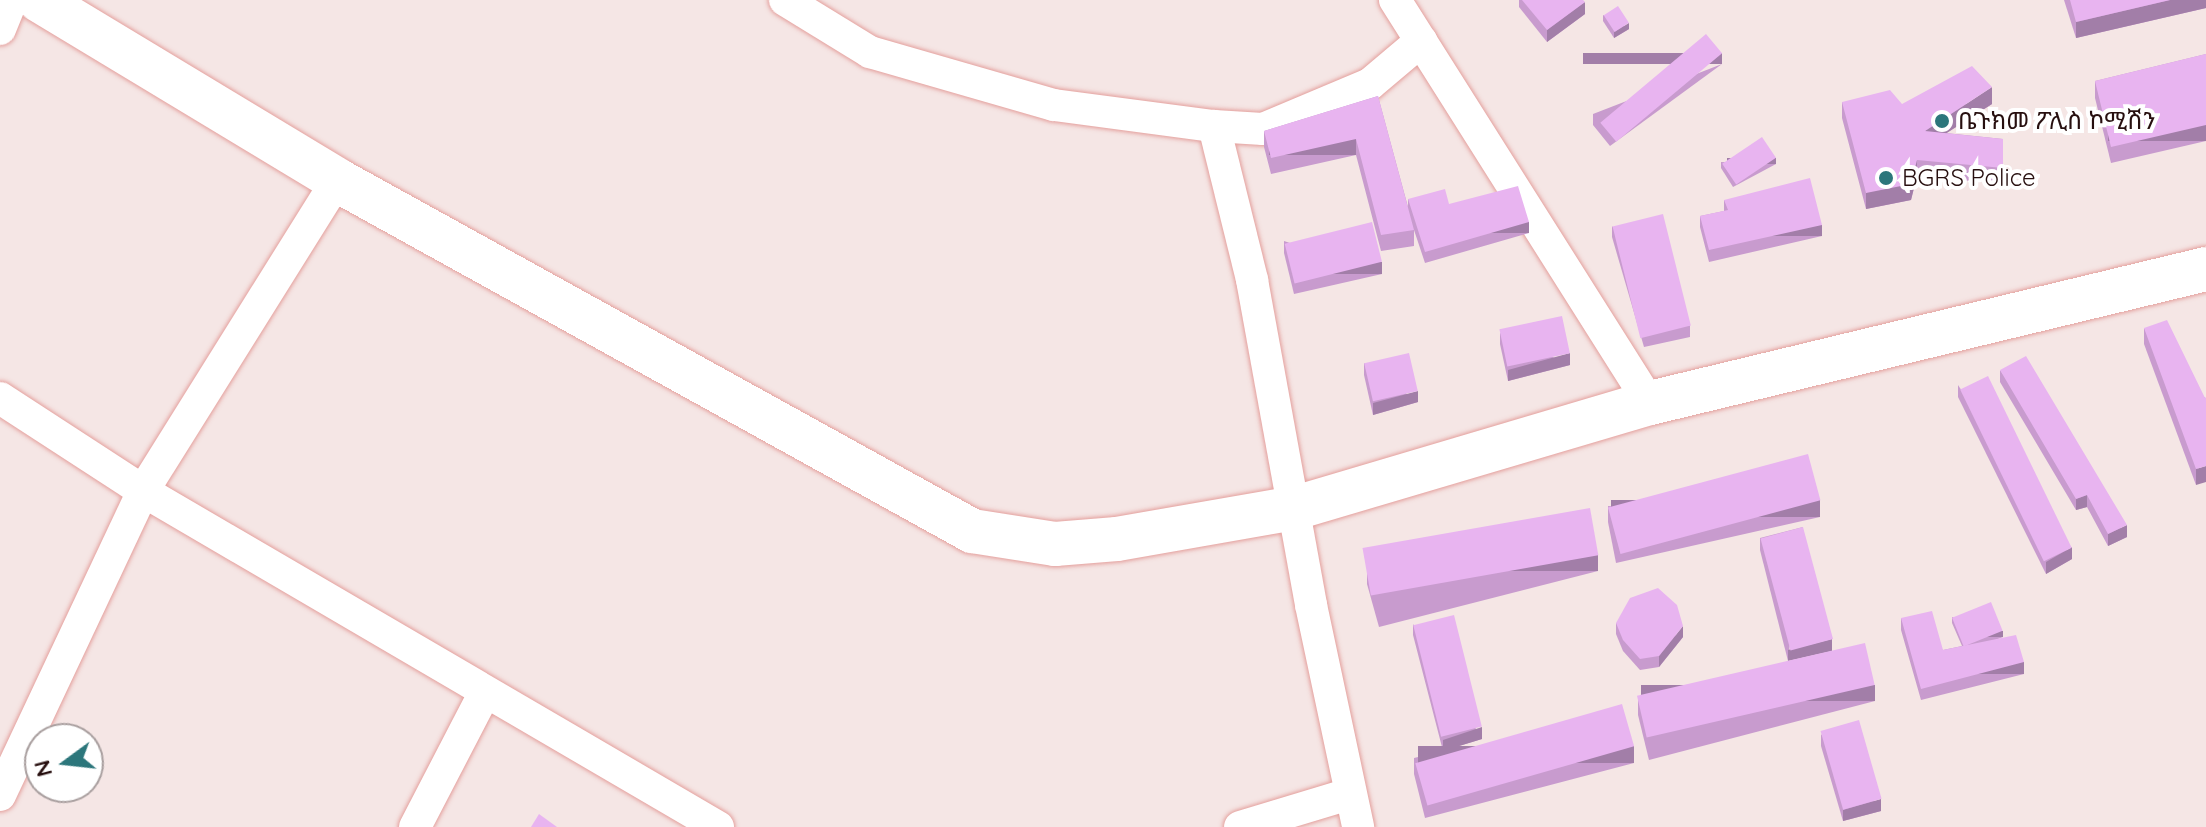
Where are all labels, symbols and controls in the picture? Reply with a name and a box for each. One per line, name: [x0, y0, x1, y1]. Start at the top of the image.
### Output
place label: ቤጉክመ ፖሊስ ኮሚሽን: [1958, 107, 2155, 135]
marker: ቤጉክመ ፖሊስ ኮሚሽን: [1933, 112, 1951, 130]
place label: BGRS Police: [1902, 164, 2036, 192]
marker: BGRS Police: [1877, 169, 1895, 187]
north arrow: [24, 723, 104, 803]
text: N: [27, 757, 58, 780]

